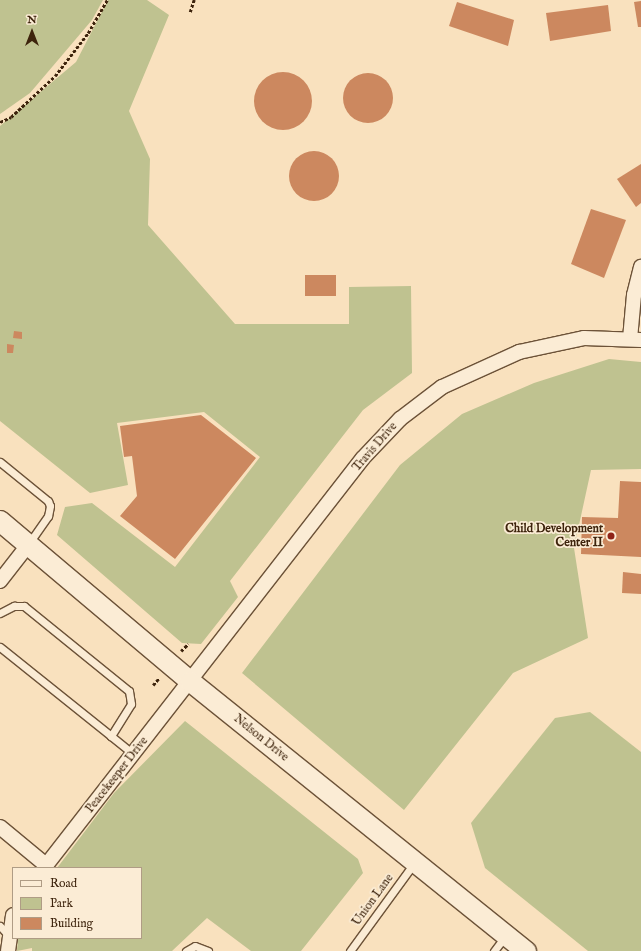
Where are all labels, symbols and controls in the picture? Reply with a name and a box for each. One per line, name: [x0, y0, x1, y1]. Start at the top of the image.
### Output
north arrow: [12, 12, 52, 52]
text: N: [27, 13, 37, 27]
street label: Travis Drive: [350, 419, 400, 475]
place label: Child Development Center II: [505, 522, 603, 550]
marker: Child Development Center II: [606, 531, 616, 541]
street label: Nelson Drive: [231, 711, 291, 765]
street label: Peacekeeper Drive: [83, 734, 151, 816]
legend: [12, 867, 142, 939]
street label: Union Lane: [349, 871, 397, 929]
text: Road: [50, 876, 77, 891]
text: Park: [50, 896, 73, 911]
text: Building: [50, 916, 93, 931]

